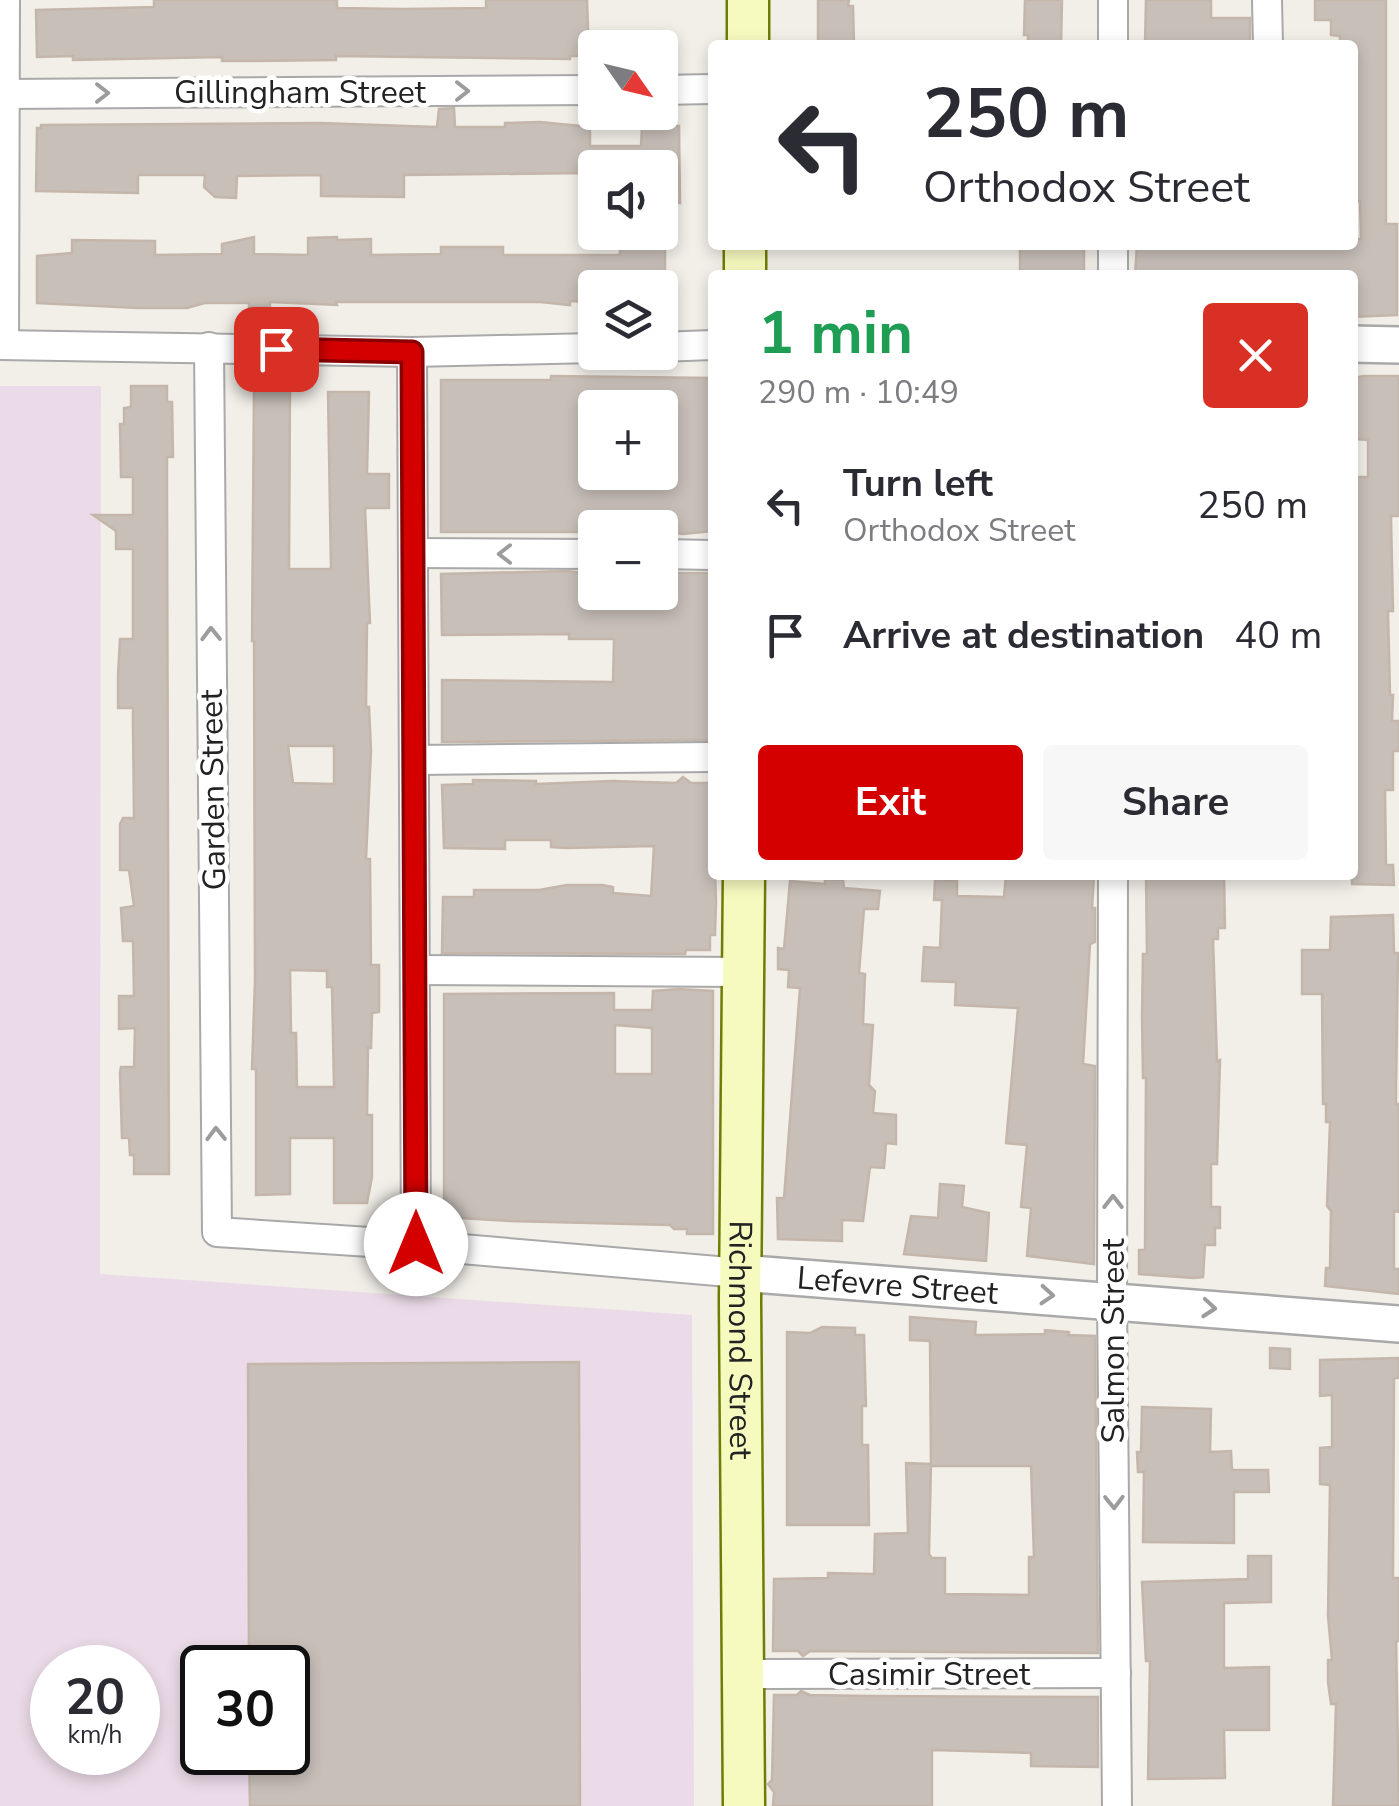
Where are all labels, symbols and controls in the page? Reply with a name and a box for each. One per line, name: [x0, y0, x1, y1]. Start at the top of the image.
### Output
north arrow: [578, 30, 678, 130]
map controls: [578, 30, 678, 610]
text: 250 m: [923, 66, 1129, 162]
street label: Gillingham Street: [174, 71, 427, 114]
one-way arrow: [456, 80, 471, 102]
icon: left: [758, 80, 888, 210]
one-way arrow: [96, 82, 111, 104]
button: sound: [578, 150, 678, 250]
text: Orthodox Street: [923, 157, 1250, 218]
button: layers: [578, 270, 678, 370]
text: 1 min: [758, 292, 913, 374]
button: close: [1203, 303, 1308, 408]
pin: [234, 307, 319, 392]
icon: arrive: [249, 322, 304, 377]
text: 290 m · 10:49: [758, 371, 959, 414]
button: +: [578, 390, 678, 490]
text: Turn left: [843, 458, 993, 509]
icon: left: [758, 478, 813, 533]
text: 250 m: [1197, 480, 1308, 531]
text: Orthodox Street: [843, 509, 1075, 552]
button: −: [578, 510, 678, 610]
one-way arrow: [496, 543, 512, 565]
icon: arrive: [758, 608, 813, 663]
text: Arrive at destination: [843, 610, 1204, 661]
text: 40 m: [1234, 610, 1322, 661]
one-way arrow: [200, 626, 222, 642]
street label: Garden Street: [190, 688, 236, 891]
button: Exit: [758, 745, 1023, 860]
button: Share: [1043, 745, 1308, 860]
one-way arrow: [205, 1126, 227, 1142]
position arrow: [364, 1192, 468, 1296]
one-way arrow: [1102, 1194, 1123, 1210]
street label: Richmond Street: [718, 1220, 763, 1461]
street label: Salmon Street: [1092, 1238, 1135, 1444]
street label: Lefevre Street: [795, 1256, 1001, 1314]
one-way arrow: [1040, 1284, 1056, 1305]
one-way arrow: [1202, 1296, 1218, 1318]
one-way arrow: [1104, 1495, 1125, 1511]
speed limit sign: 30: [180, 1645, 310, 1775]
street label: Casimir Street: [828, 1653, 1031, 1696]
text: 20: [65, 1663, 125, 1732]
text: km/h: [67, 1718, 123, 1752]

